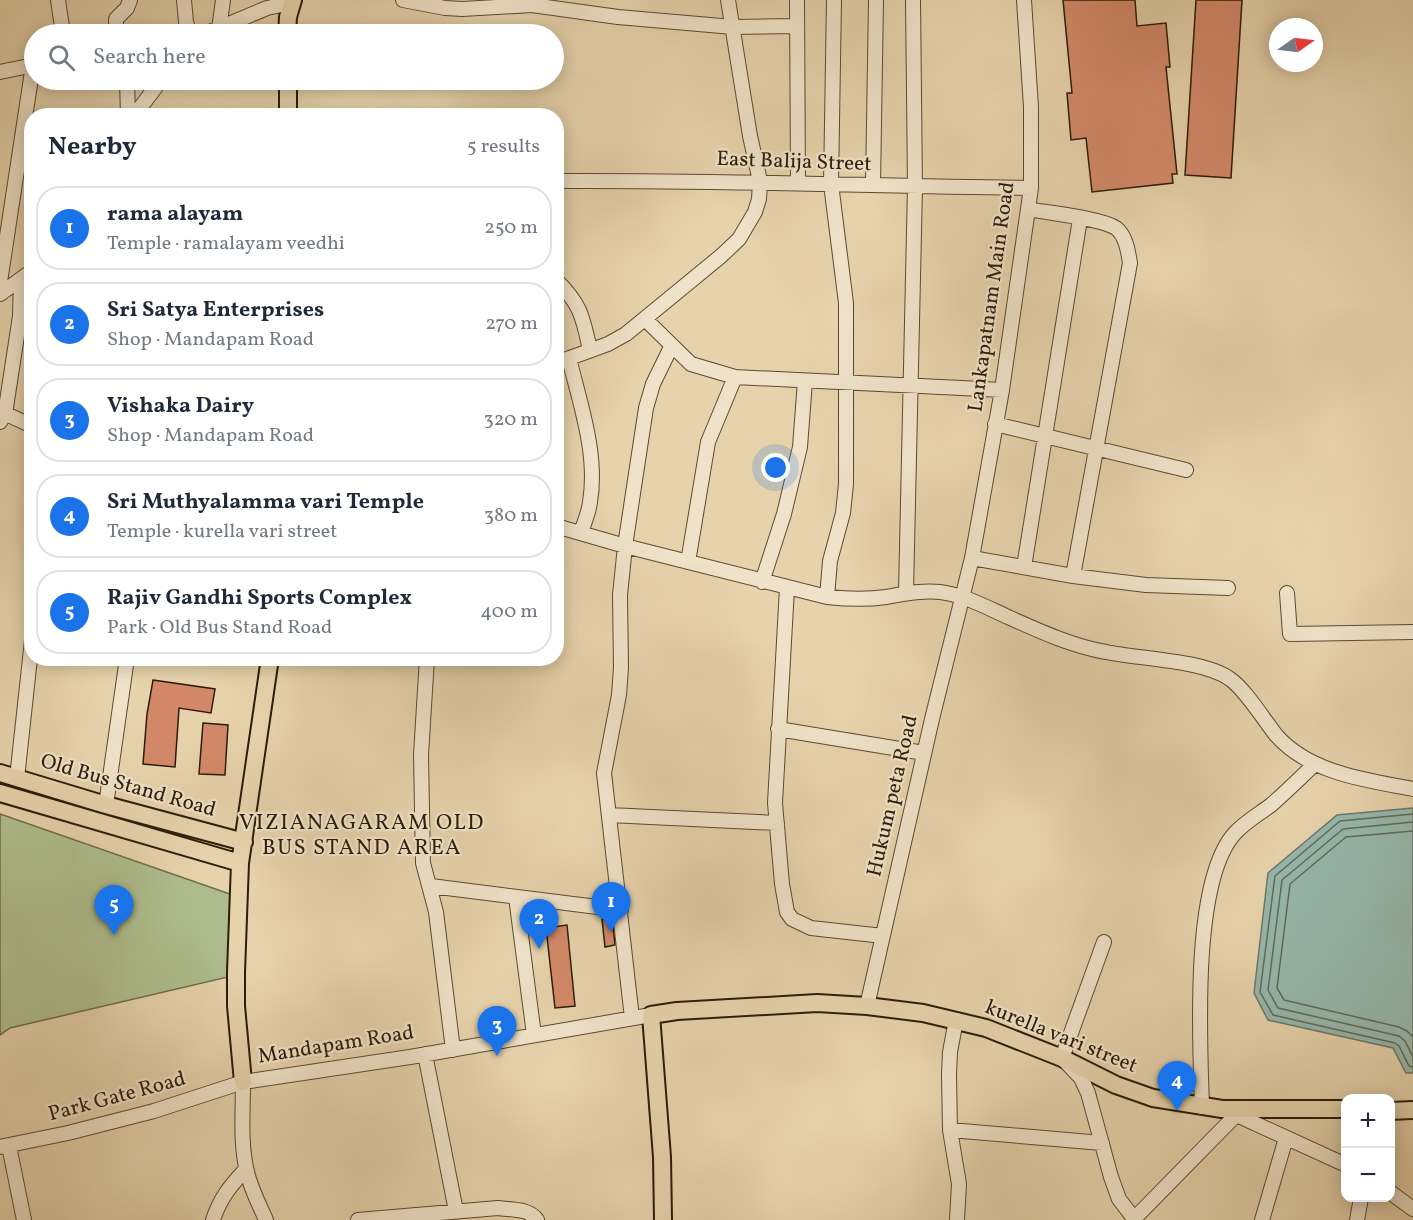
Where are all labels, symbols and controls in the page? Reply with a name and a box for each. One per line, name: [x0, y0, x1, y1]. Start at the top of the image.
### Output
north arrow: [1269, 18, 1323, 72]
search box: [24, 24, 564, 90]
icon: search: [45, 41, 78, 74]
text: Search here: [93, 42, 206, 73]
text: Nearby: [48, 129, 137, 165]
text: 5 results: [467, 133, 540, 161]
street label: East Balija Street: [716, 145, 872, 179]
street label: Lankapatnam Main Road: [961, 180, 1023, 414]
text: rama alayam: [107, 199, 243, 230]
text: 1: [65, 214, 74, 242]
text: 250 m: [484, 214, 538, 242]
text: Temple · ramalayam veedhi: [107, 230, 345, 258]
text: Sri Satya Enterprises: [107, 295, 324, 326]
text: 2: [64, 310, 75, 338]
text: 270 m: [485, 310, 538, 338]
text: Shop · Mandapam Road: [107, 326, 314, 354]
text: Vishaka Dairy: [107, 391, 254, 422]
text: 3: [64, 406, 75, 434]
text: 320 m: [483, 406, 538, 434]
text: Shop · Mandapam Road: [107, 422, 314, 450]
your location: [761, 453, 790, 482]
text: Sri Muthyalamma vari Temple: [107, 487, 424, 518]
text: 4: [63, 502, 76, 530]
text: 380 m: [484, 502, 538, 530]
text: Temple · kurella vari street: [107, 518, 337, 546]
text: Rajiv Gandhi Sports Complex: [107, 583, 412, 614]
text: 5: [65, 598, 74, 626]
text: 400 m: [480, 598, 538, 626]
text: Park · Old Bus Stand Road: [107, 614, 332, 642]
street label: Hukum peta Road: [860, 712, 926, 880]
street label: Old Bus Stand Road: [37, 747, 219, 825]
district label: VIZIANAGARAM OLD BUS STAND AREA: [239, 808, 485, 864]
pin: 1: [592, 882, 630, 932]
pin: 5: [94, 886, 134, 935]
pin: 2: [520, 900, 558, 949]
street label: kurella vari street: [980, 993, 1142, 1081]
pin: 3: [478, 1006, 516, 1056]
street label: Mandapam Road: [256, 1018, 416, 1072]
pin: 4: [1158, 1062, 1196, 1111]
street label: Park Gate Road: [45, 1065, 189, 1129]
map controls: [1341, 1094, 1395, 1202]
button: +: [1341, 1094, 1395, 1148]
button: −: [1341, 1148, 1395, 1202]

